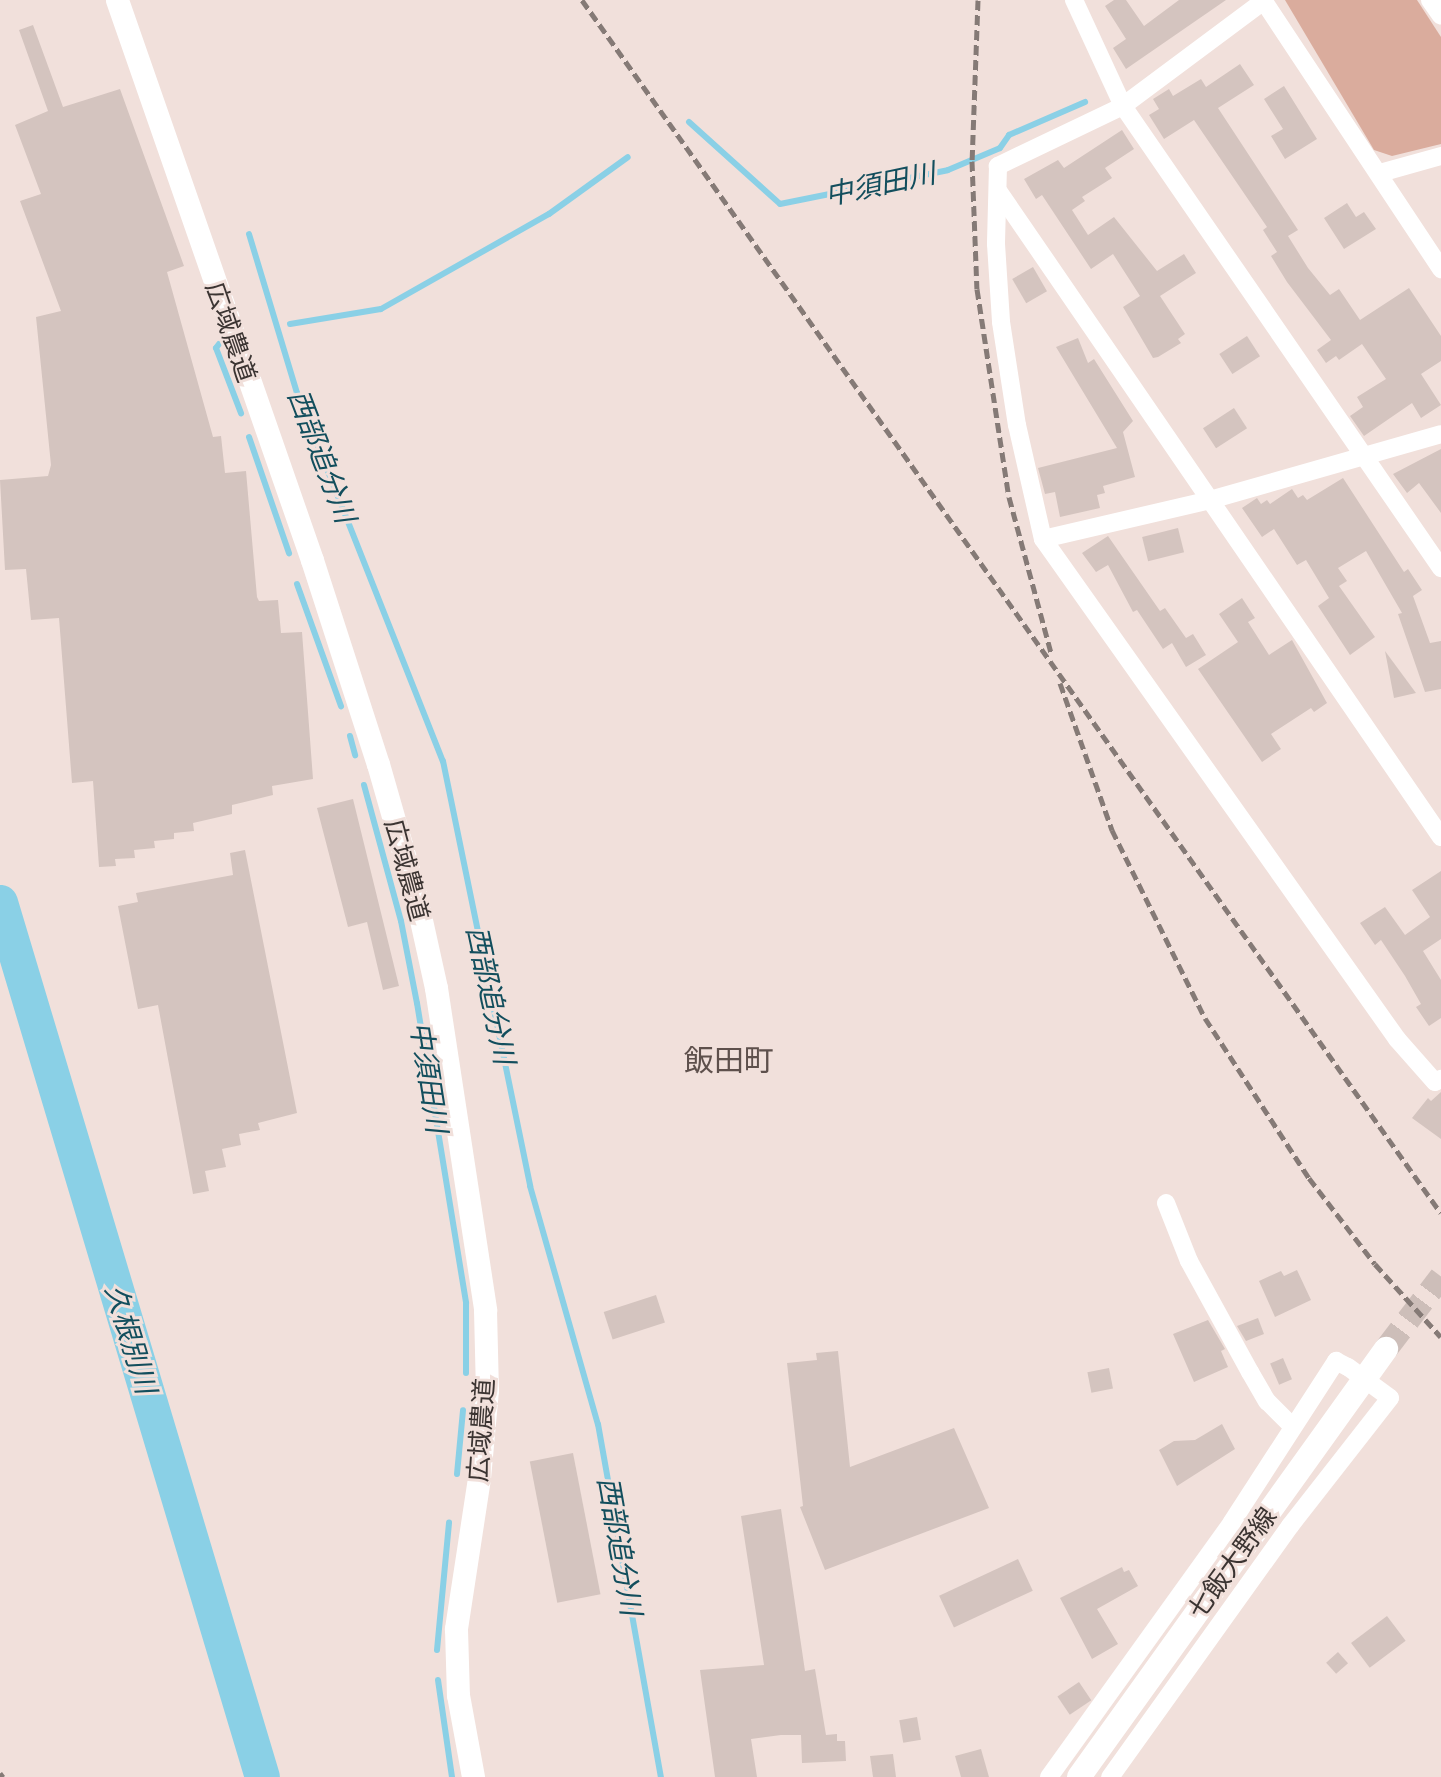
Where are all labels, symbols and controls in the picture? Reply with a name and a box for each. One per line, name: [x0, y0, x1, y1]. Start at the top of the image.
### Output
water label: 中須田川: [822, 156, 938, 212]
street label: 広域農道: [199, 278, 263, 386]
water label: 西部追分川: [281, 385, 363, 527]
street label: 広域農道: [378, 816, 436, 924]
water label: 西部追分川: [460, 923, 522, 1067]
water label: 中須田川: [404, 1019, 454, 1135]
district label: 飯田町: [684, 1042, 774, 1078]
water label: 久根別川: [99, 1281, 163, 1397]
street label: 広域農道: [462, 1377, 500, 1483]
water label: 西部追分川: [591, 1474, 649, 1618]
street label: 七飯大野線: [1181, 1501, 1283, 1625]

